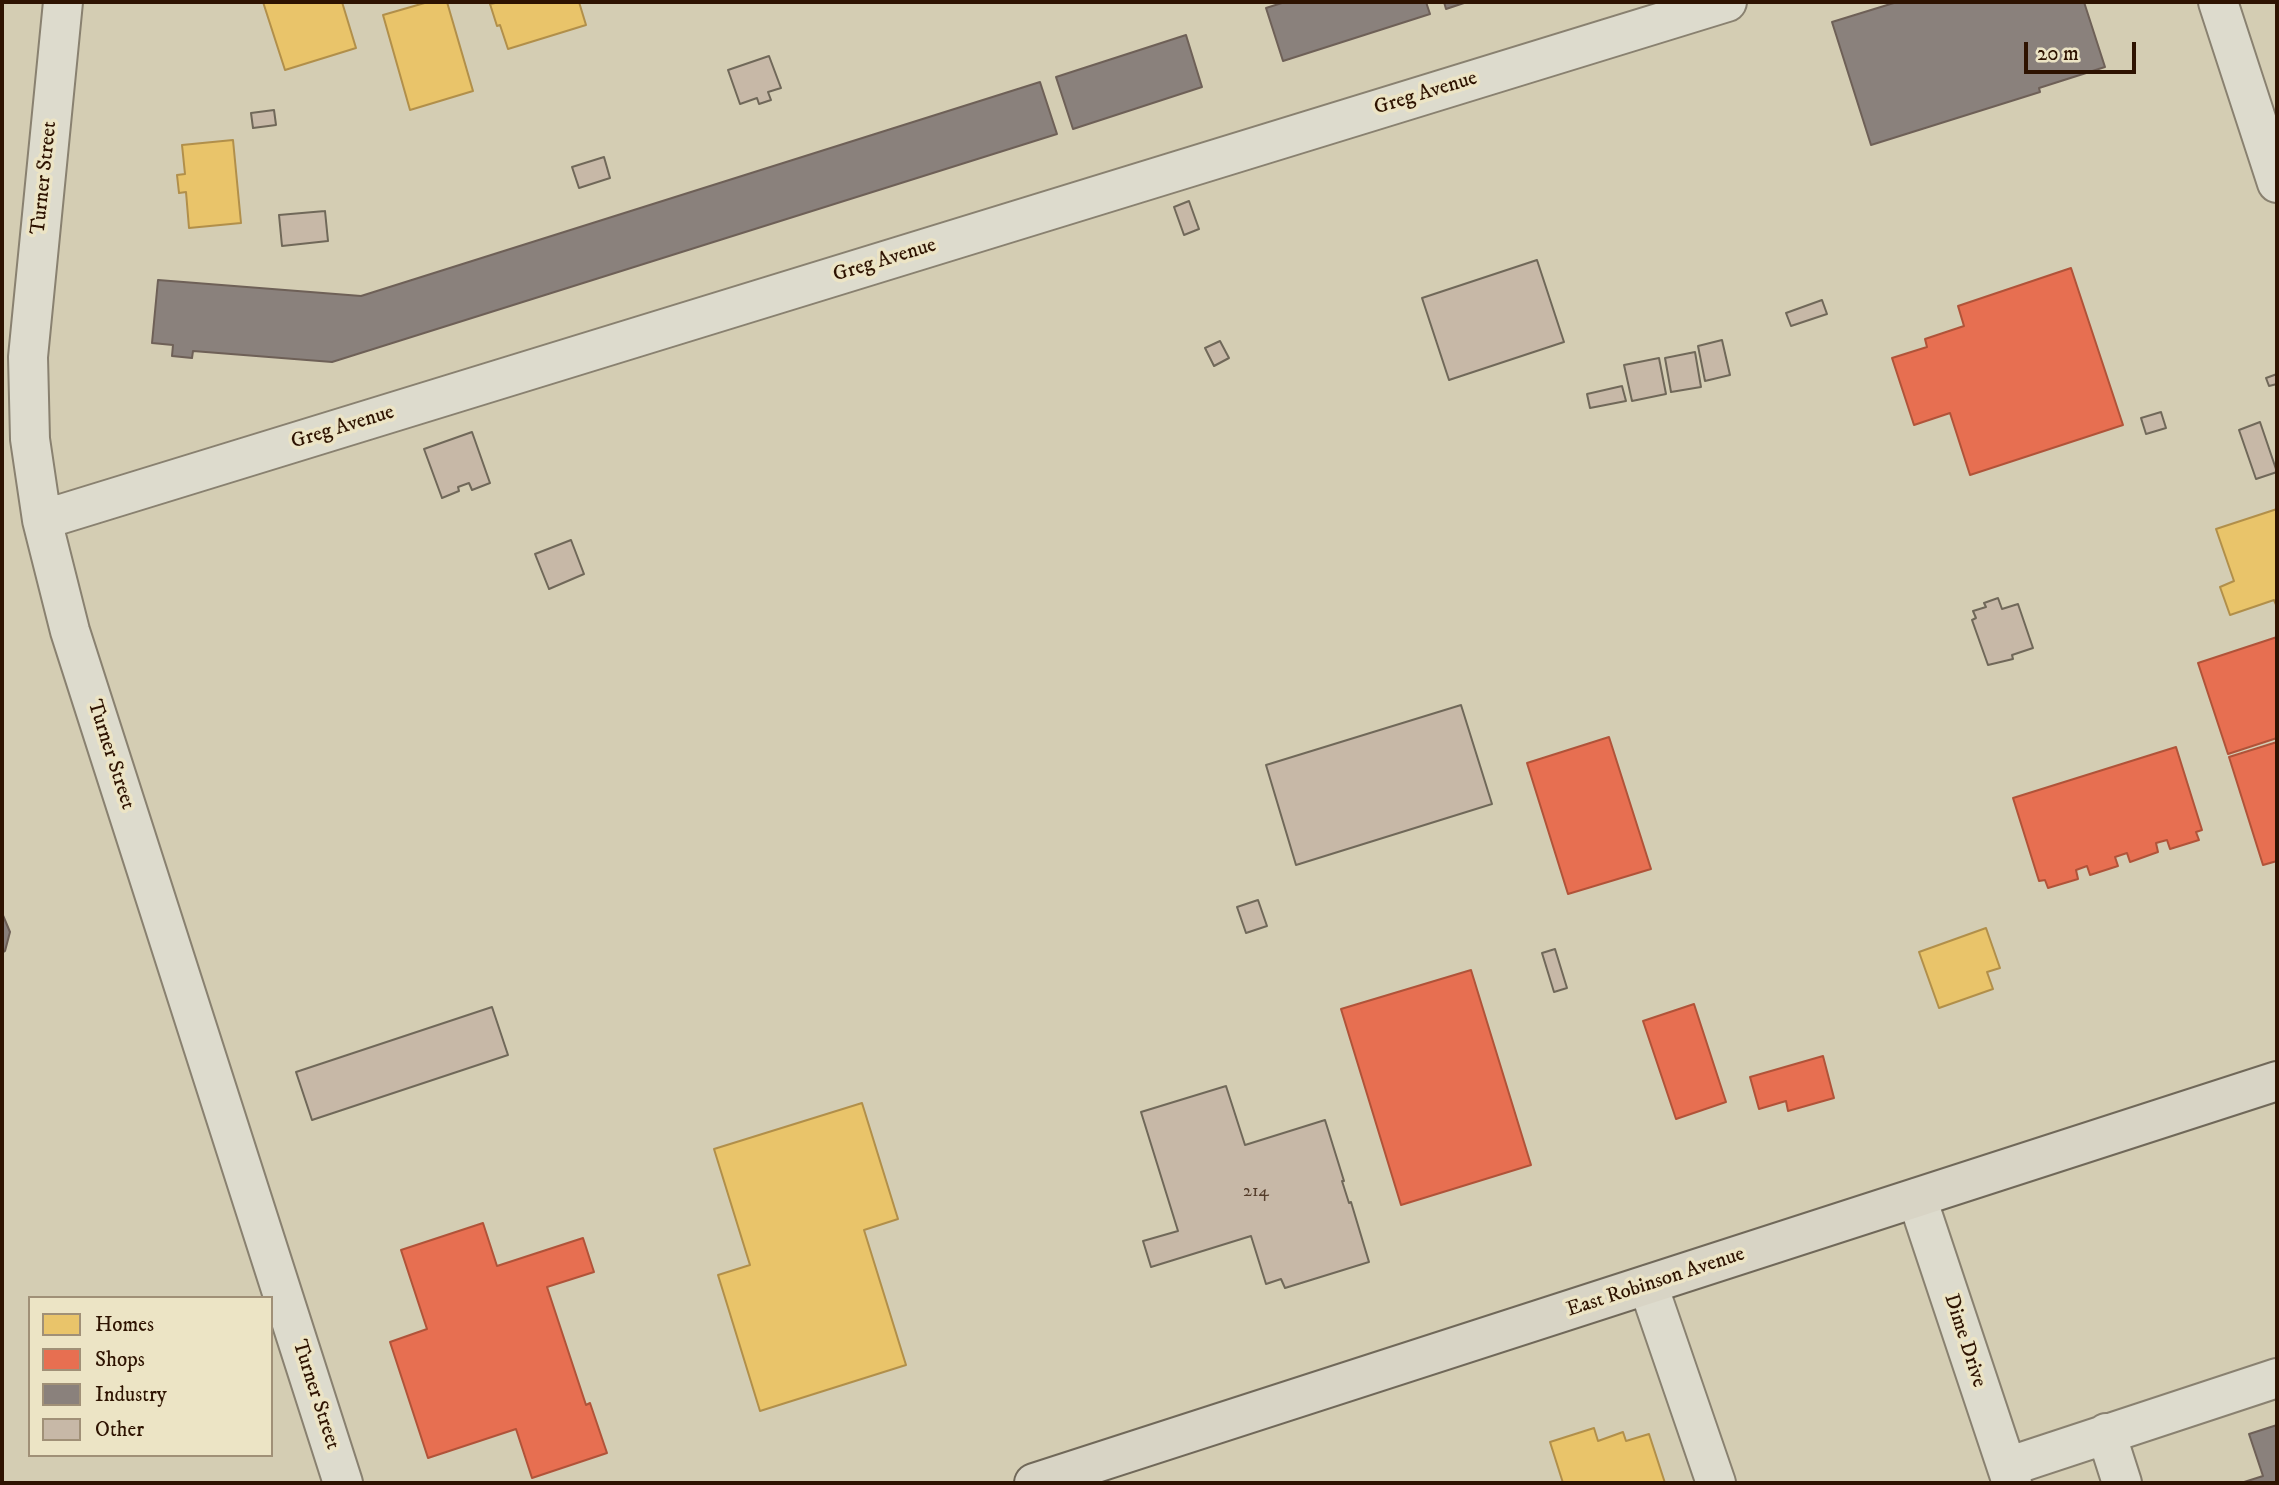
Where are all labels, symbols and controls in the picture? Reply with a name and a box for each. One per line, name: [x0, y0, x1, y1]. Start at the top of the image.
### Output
scale bar: [2027, 28, 2139, 72]
text: 20 m: [2037, 41, 2079, 67]
street label: Greg Avenue: [1371, 66, 1481, 122]
street label: Turner Street: [27, 120, 63, 236]
street label: Greg Avenue: [830, 233, 940, 289]
street label: Greg Avenue: [288, 400, 398, 456]
street label: Turner Street: [80, 697, 140, 813]
house number: 214: [1243, 1181, 1269, 1203]
street label: East Robinson Avenue: [1564, 1242, 1748, 1324]
street label: Dime Drive: [1937, 1291, 1991, 1391]
legend: [28, 1296, 273, 1457]
text: Homes: [95, 1312, 154, 1338]
street label: Turner Street: [285, 1337, 345, 1453]
text: Shops: [95, 1347, 145, 1373]
text: Industry: [95, 1382, 167, 1408]
text: Other: [95, 1417, 144, 1443]

